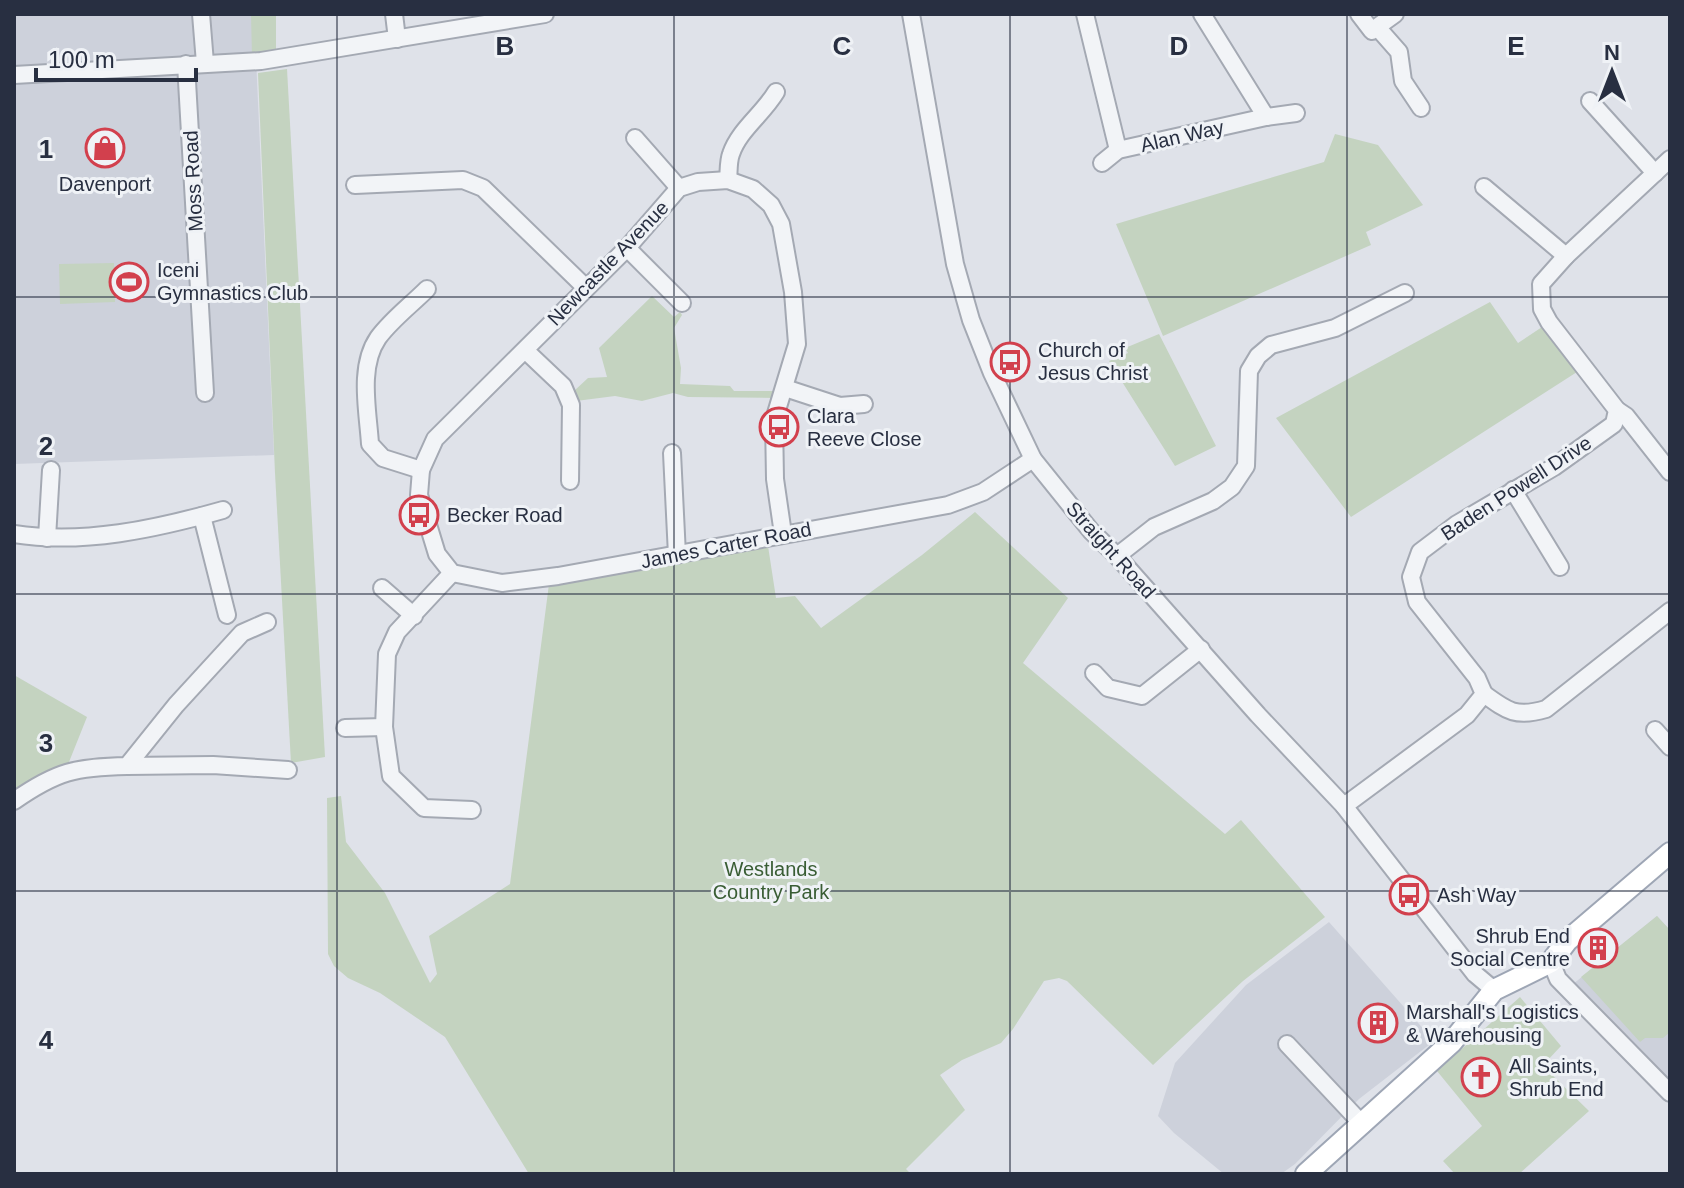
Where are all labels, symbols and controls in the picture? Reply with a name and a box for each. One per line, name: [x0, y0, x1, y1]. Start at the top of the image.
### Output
text: B: [496, 31, 514, 61]
text: C: [833, 31, 852, 61]
text: D: [1170, 31, 1188, 61]
text: E: [1507, 31, 1525, 61]
scale bar: [36, 32, 196, 82]
north arrow: [1572, 32, 1652, 112]
text: N: [1604, 40, 1620, 65]
text: 100 m: [48, 46, 115, 73]
street label: Alan Way: [1138, 116, 1226, 156]
shop icon: Davenport: [84, 127, 126, 169]
street label: Moss Road: [179, 130, 207, 232]
text: 1: [39, 134, 53, 164]
place label: Davenport: [59, 173, 152, 195]
street label: Newcastle Avenue: [543, 196, 673, 330]
place label: Iceni Gymnastics Club: [157, 259, 308, 304]
sports icon: Iceni Gymnastics Club: [108, 261, 150, 303]
place label: Church of Jesus Christ: [1038, 339, 1148, 384]
bus stop icon: Church of Jesus Christ: [989, 341, 1031, 383]
place label: Clara Reeve Close: [807, 405, 922, 450]
bus stop icon: Clara Reeve Close: [758, 406, 800, 448]
text: 2: [39, 431, 53, 461]
street label: Baden Powell Drive: [1437, 431, 1595, 545]
bus stop icon: Becker Road: [398, 494, 440, 536]
street label: Straight Road: [1062, 497, 1160, 603]
place label: Becker Road: [447, 504, 563, 526]
street label: James Carter Road: [639, 518, 813, 572]
text: 3: [39, 728, 53, 758]
park label: Westlands Country Park: [713, 858, 830, 903]
bus stop icon: Ash Way: [1388, 874, 1430, 916]
place label: Ash Way: [1437, 884, 1516, 906]
place label: Shrub End Social Centre: [1450, 925, 1570, 970]
building icon: Shrub End Social Centre: [1577, 927, 1619, 969]
place label: Marshall's Logistics & Warehousing: [1406, 1001, 1579, 1046]
building icon: Marshall's Logistics & Warehousing: [1357, 1002, 1399, 1044]
text: 4: [39, 1025, 54, 1055]
place label: All Saints, Shrub End: [1509, 1055, 1604, 1100]
church icon: All Saints, Shrub End: [1460, 1056, 1502, 1098]

